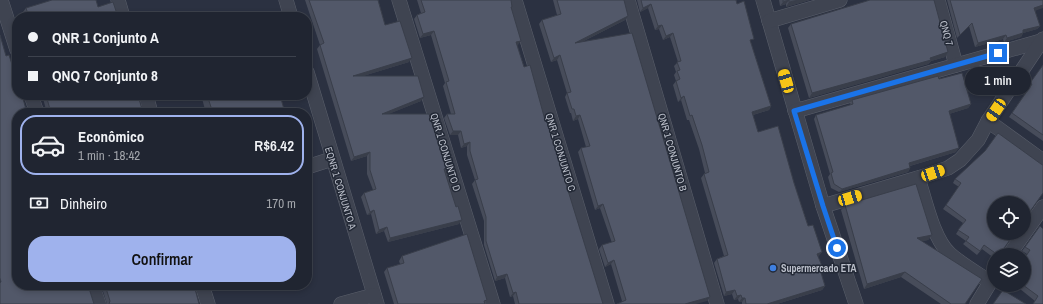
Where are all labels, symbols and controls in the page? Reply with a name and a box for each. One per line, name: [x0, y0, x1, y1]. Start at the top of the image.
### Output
street label: QNQ 7: [937, 19, 956, 48]
text: QNR 1 Conjunto A: [52, 27, 159, 48]
route end: [989, 44, 1007, 62]
text: QNQ 7 Conjunto 8: [52, 65, 158, 86]
callout: 1 min: [965, 67, 1031, 95]
car: [777, 68, 795, 94]
text: 1 min: [984, 72, 1012, 89]
car: [984, 97, 1008, 123]
street label: QNR 1 CONJUNTO D: [427, 112, 464, 193]
street label: QNR 1 CONJUNTO C: [542, 112, 579, 193]
street label: QNR 1 CONJUNTO B: [655, 112, 690, 193]
text: Econômico: [78, 126, 144, 147]
icon: car: [30, 127, 66, 163]
text: R$6.42: [254, 135, 294, 156]
street label: EQNR 1 CONJUNTO A: [322, 145, 359, 231]
text: 1 min · 18:42: [78, 147, 140, 164]
car: [920, 163, 946, 183]
car: [837, 189, 863, 207]
icon: cash: [28, 192, 50, 214]
text: Dinheiro: [60, 193, 107, 214]
text: 170 m: [266, 195, 296, 212]
map controls: [987, 196, 1031, 292]
button: locate: [987, 196, 1031, 240]
button: Confirmar: [28, 236, 296, 282]
route start: [828, 239, 846, 257]
button: layers: [987, 248, 1031, 292]
place label: Supermercado ETA: [781, 262, 857, 275]
marker: Supermercado ETA: [768, 263, 778, 273]

